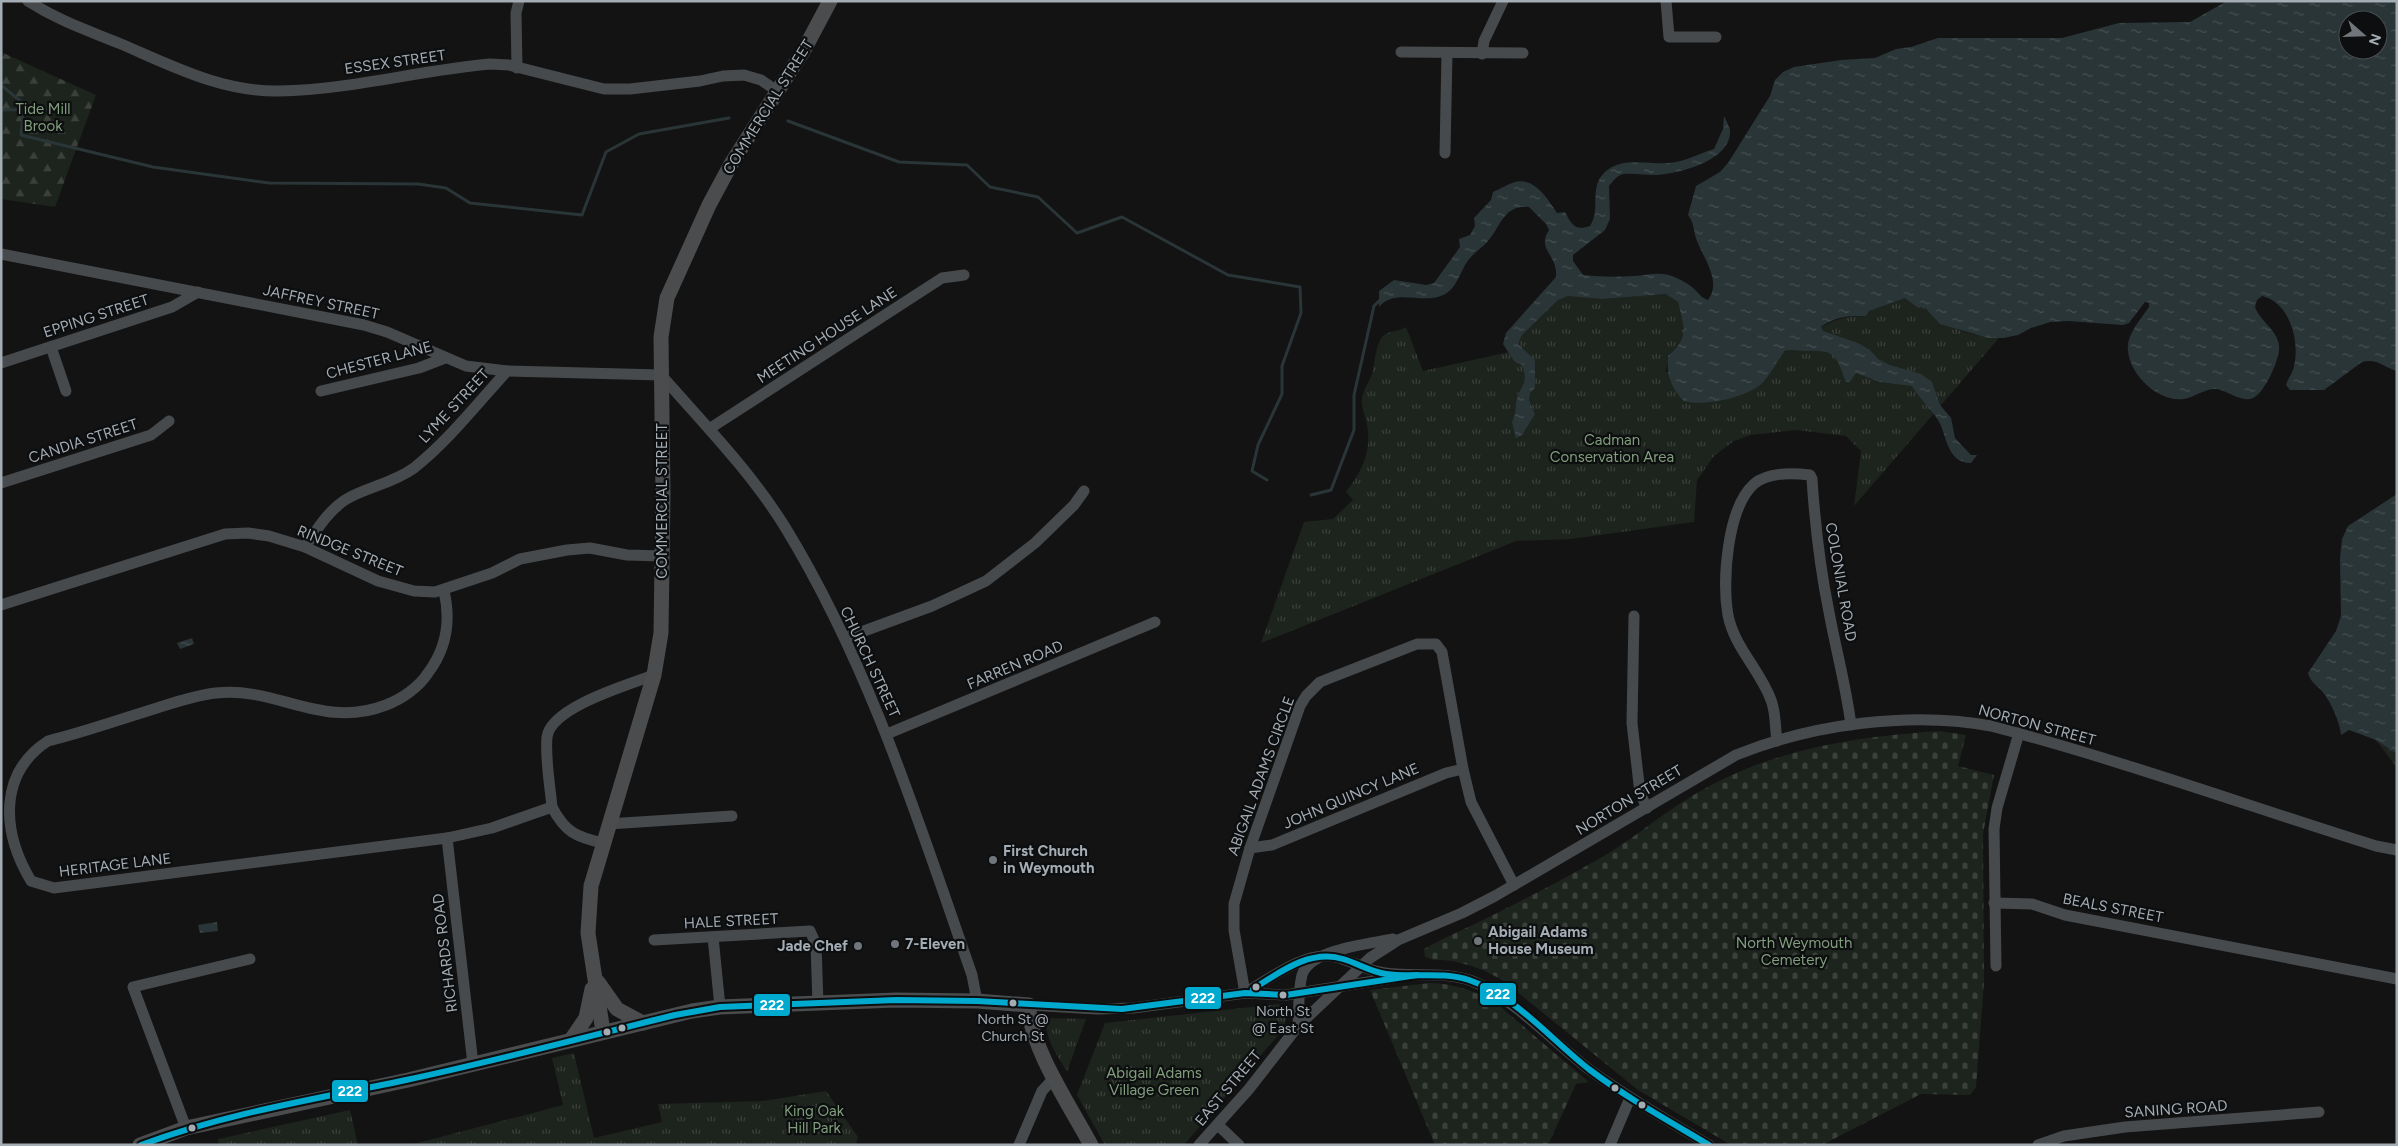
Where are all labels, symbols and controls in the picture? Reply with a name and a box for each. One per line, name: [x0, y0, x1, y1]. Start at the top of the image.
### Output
north arrow: [2338, 10, 2388, 60]
text: N: [2365, 31, 2385, 47]
street label: COMMERCIAL STREET: [719, 36, 817, 178]
street label: ESSEX STREET: [343, 46, 447, 78]
park label: Tide Mill Brook: [15, 100, 71, 135]
street label: JAFFREY STREET: [261, 281, 381, 323]
street label: MEETING HOUSE LANE: [754, 283, 900, 387]
street label: EPPING STREET: [41, 290, 152, 342]
street label: CHESTER LANE: [324, 337, 434, 383]
street label: LYME STREET: [415, 365, 493, 447]
street label: CANDIA STREET: [26, 415, 141, 467]
street label: COMMERCIAL STREET: [653, 423, 671, 579]
park label: Cadman Conservation Area: [1550, 431, 1674, 466]
street label: COLONIAL ROAD: [1822, 521, 1860, 643]
street label: RINDGE STREET: [295, 522, 406, 581]
street label: CHURCH STREET: [836, 603, 904, 721]
street label: FARREN ROAD: [964, 637, 1066, 693]
street label: ABIGAIL ADAMS CIRCLE: [1224, 694, 1298, 858]
street label: NORTON STREET: [1976, 701, 2098, 750]
street label: JOHN QUINCY LANE: [1280, 759, 1422, 833]
street label: NORTON STREET: [1573, 761, 1686, 839]
place label: First Church in Weymouth: [1003, 842, 1095, 877]
street label: HERITAGE LANE: [58, 849, 172, 881]
marker: First Church in Weymouth: [987, 854, 999, 866]
street label: BEALS STREET: [2061, 889, 2165, 927]
street label: RICHARDS ROAD: [429, 892, 461, 1014]
street label: HALE STREET: [683, 909, 779, 932]
place label: Abigail Adams House Museum: [1488, 923, 1594, 958]
park label: North Weymouth Cemetery: [1736, 934, 1852, 969]
place label: 7-Eleven: [905, 935, 965, 953]
marker: Abigail Adams House Museum: [1472, 935, 1484, 947]
place label: Jade Chef: [777, 937, 848, 955]
marker: 7-Eleven: [889, 938, 901, 950]
marker: Jade Chef: [852, 940, 864, 952]
unlabelled marker: [1251, 982, 1261, 992]
line badge: 222: [1479, 982, 1517, 1006]
line badge: 222: [1184, 986, 1222, 1010]
text: 222: [1486, 986, 1510, 1003]
text: 222: [1191, 990, 1215, 1007]
marker: North St @ East St: [1278, 990, 1288, 1000]
line badge: 222: [753, 993, 791, 1017]
text: 222: [760, 997, 784, 1014]
marker: North St @ Church St: [1008, 998, 1018, 1008]
place label: North St @ East St: [1252, 1003, 1314, 1037]
place label: North St @ Church St: [977, 1011, 1049, 1045]
unlabelled marker: [617, 1023, 627, 1033]
unlabelled marker: [602, 1027, 612, 1037]
street label: EAST STREET: [1191, 1046, 1265, 1129]
park label: Abigail Adams Village Green: [1106, 1064, 1202, 1099]
line badge: 222: [331, 1079, 369, 1103]
text: 222: [338, 1083, 362, 1100]
unlabelled marker: [1610, 1083, 1620, 1093]
street label: SANING ROAD: [2124, 1096, 2228, 1122]
unlabelled marker: [1637, 1100, 1647, 1110]
park label: King Oak Hill Park: [784, 1102, 845, 1137]
unlabelled marker: [187, 1123, 197, 1133]

